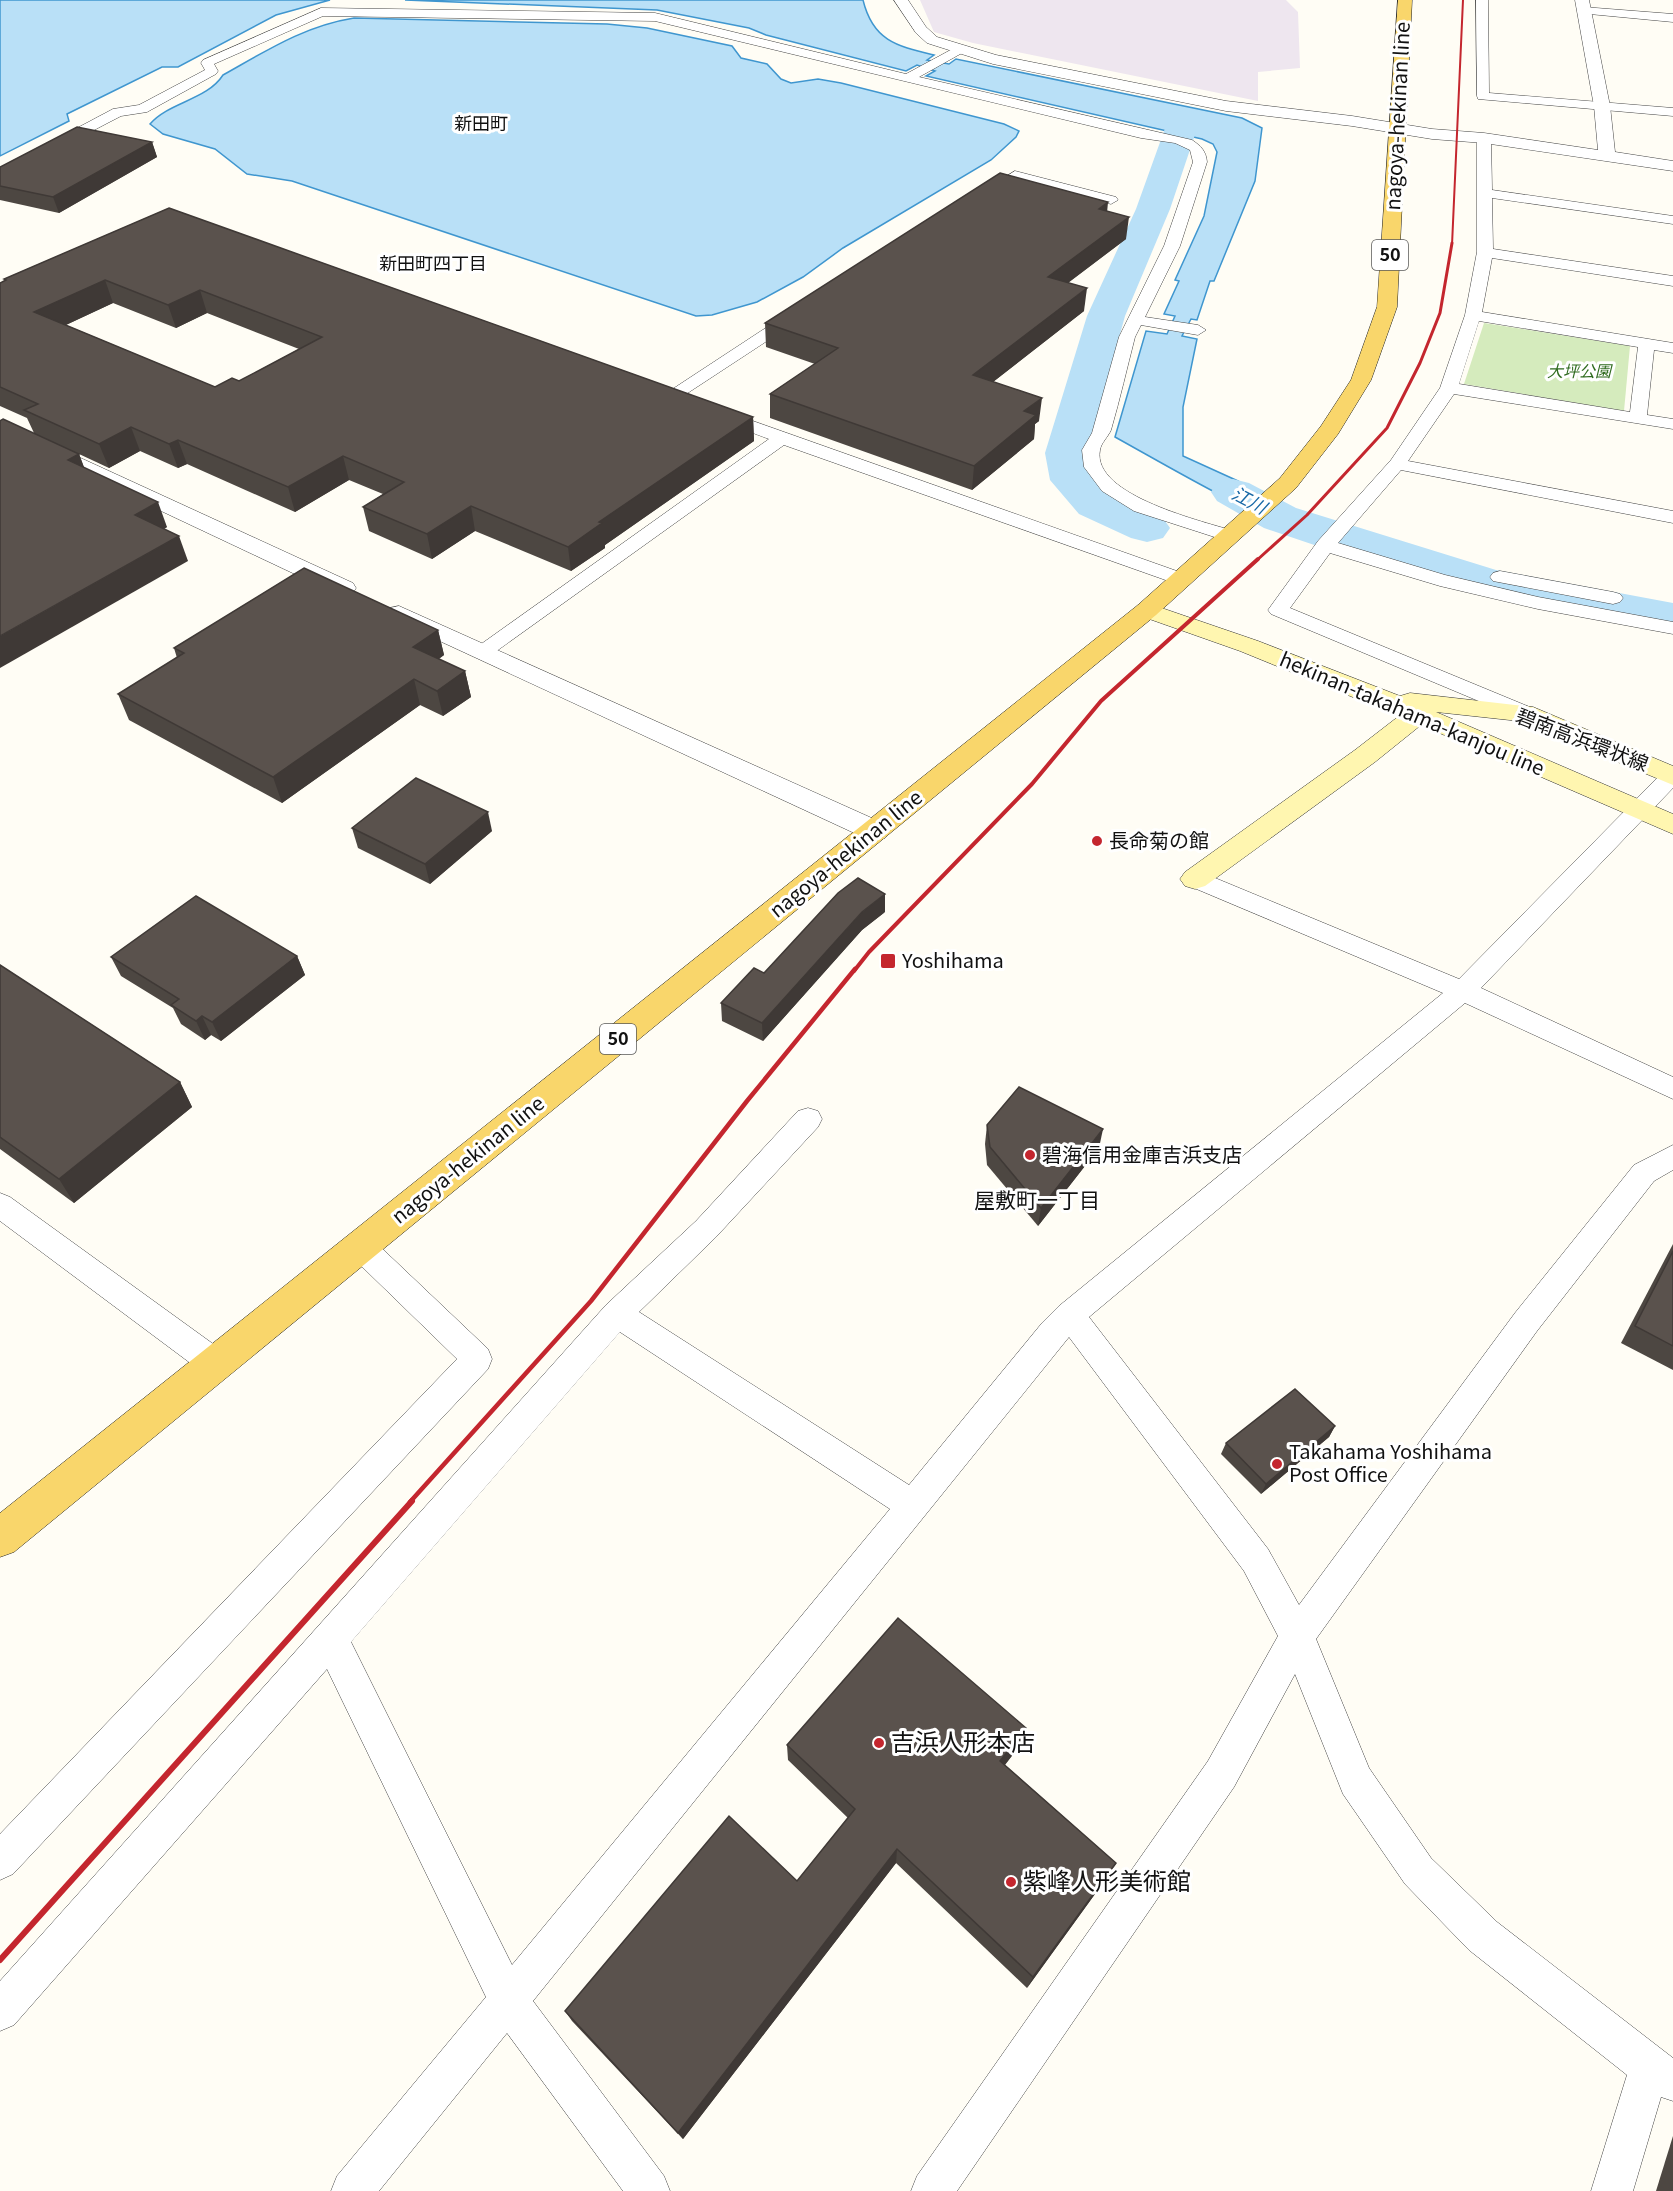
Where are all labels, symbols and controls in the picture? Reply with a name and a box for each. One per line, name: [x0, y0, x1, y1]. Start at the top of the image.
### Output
street label: nagoya-hekinan line: [1377, 21, 1416, 211]
district label: 新田町: [454, 109, 508, 135]
road number: 50: [1372, 240, 1408, 270]
district label: 新田町四丁目: [379, 249, 487, 275]
park label: 大坪公園: [1547, 358, 1613, 382]
water label: 江川: [1228, 479, 1274, 520]
street label: hekinan-takahama-kanjou line: [1276, 644, 1549, 782]
street label: 碧南高浜環状線: [1512, 700, 1653, 777]
street label: nagoya-hekinan line: [763, 782, 928, 924]
place label: 長命菊の館: [1109, 825, 1209, 854]
marker: 長命菊の館: [1090, 834, 1104, 848]
place label: Yoshihama: [901, 945, 1004, 974]
marker: Yoshihama: [879, 952, 897, 970]
road number: 50: [600, 1024, 636, 1054]
street label: nagoya-hekinan line: [385, 1088, 550, 1230]
place label: 碧海信用金庫吉浜支店: [1042, 1139, 1242, 1168]
marker: 碧海信用金庫吉浜支店: [1023, 1148, 1037, 1162]
district label: 屋敷町一丁目: [974, 1184, 1100, 1214]
place label: Takahama Yoshihama Post Office: [1289, 1436, 1492, 1488]
marker: Takahama Yoshihama Post Office: [1270, 1457, 1284, 1471]
place label: 吉浜人形本店: [891, 1723, 1035, 1758]
marker: 吉浜人形本店: [872, 1736, 886, 1750]
place label: 紫峰人形美術館: [1023, 1862, 1191, 1897]
marker: 紫峰人形美術館: [1004, 1875, 1018, 1889]

